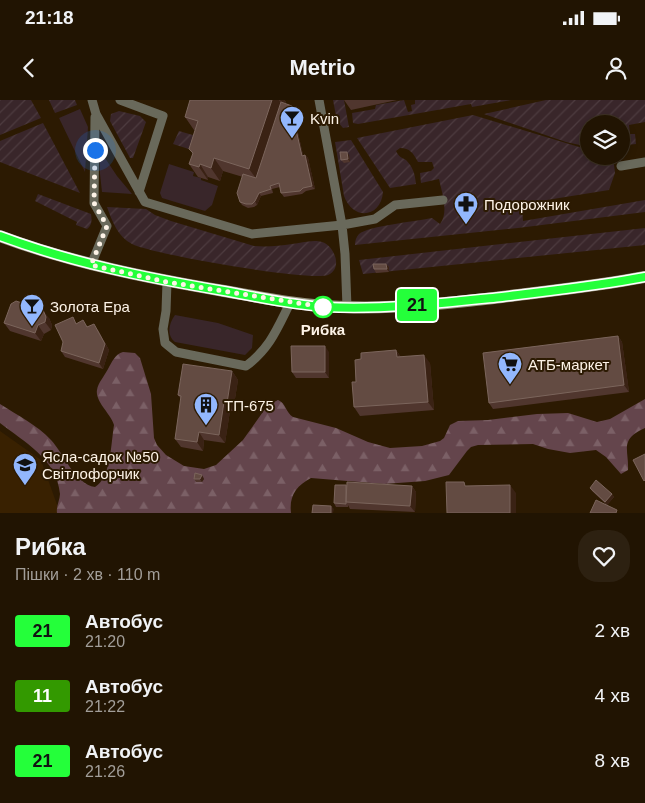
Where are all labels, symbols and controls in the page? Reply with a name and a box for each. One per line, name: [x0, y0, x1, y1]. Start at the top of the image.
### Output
text: 21:18: [25, 7, 74, 28]
icon: back: [15, 54, 43, 82]
icon: person: [602, 54, 630, 82]
text: Metrio: [290, 55, 356, 80]
bar icon: Kvin: [279, 105, 305, 139]
place label: Kvin: [310, 110, 339, 127]
map controls: [580, 115, 630, 165]
button: layers: [580, 115, 630, 165]
your location: [83, 138, 108, 163]
pharmacy icon: Подорожник: [453, 191, 479, 225]
place label: Подорожник: [484, 196, 570, 213]
line badge: 21: [394, 289, 440, 321]
bar icon: Золота Ера: [19, 293, 45, 327]
text: 21: [407, 295, 427, 315]
marker: Рибка: [312, 296, 334, 318]
place label: Золота Ера: [50, 298, 131, 315]
place label: Рибка: [301, 321, 346, 338]
supermarket icon: АТБ-маркет: [497, 351, 523, 385]
place label: АТБ-маркет: [528, 356, 609, 373]
building icon: ТП-675: [193, 392, 219, 426]
place label: ТП-675: [224, 397, 274, 414]
place label: Ясла-садок №50 Світлофорчик: [42, 448, 159, 482]
school or university icon: Ясла-садок №50 Світлофорчик: [12, 452, 38, 486]
button: heart: [578, 530, 630, 582]
text: Рибка: [15, 533, 86, 560]
text: Пішки · 2 хв · 110 m: [15, 566, 160, 583]
text: Автобус: [85, 611, 163, 632]
text: 2 хв: [595, 620, 630, 641]
text: 21: [32, 621, 53, 641]
text: 21:20: [85, 633, 125, 650]
text: Автобус: [85, 676, 163, 697]
text: 4 хв: [595, 685, 630, 706]
text: 11: [33, 686, 52, 706]
text: 21:22: [85, 698, 125, 715]
text: Автобус: [85, 741, 163, 762]
text: 8 хв: [595, 750, 630, 771]
text: 21: [32, 751, 53, 771]
text: 21:26: [85, 763, 125, 780]

